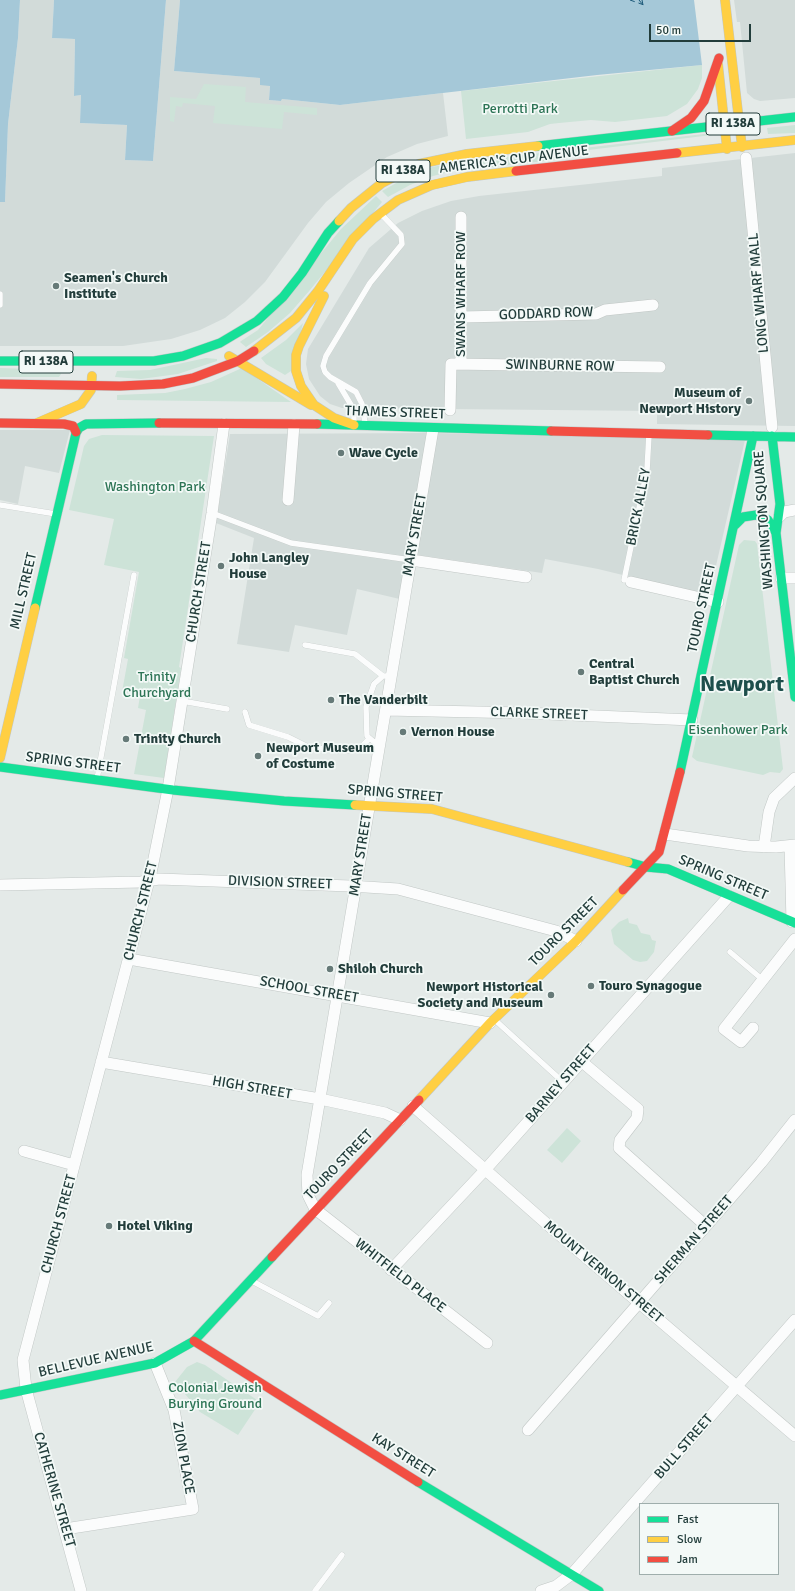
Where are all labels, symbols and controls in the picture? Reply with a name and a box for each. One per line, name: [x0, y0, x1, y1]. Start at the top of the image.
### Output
scale bar: [651, 16, 753, 42]
text: 50 m: [656, 23, 681, 38]
park label: Perrotti Park: [482, 101, 558, 117]
road number: RI 138A: [706, 113, 760, 135]
street label: AMERICA'S CUP AVENUE: [438, 142, 590, 178]
road number: RI 138A: [376, 160, 430, 182]
street label: SWANS WHARF ROW: [453, 231, 469, 357]
street label: LONG WHARF MALL: [745, 232, 773, 354]
place label: Seamen's Church Institute: [64, 270, 168, 302]
marker: Seamen's Church Institute: [51, 281, 61, 291]
street label: GODDARD ROW: [498, 304, 594, 324]
road number: RI 138A: [19, 351, 73, 373]
street label: SWINBURNE ROW: [505, 357, 615, 375]
place label: Museum of Newport History: [639, 385, 741, 418]
marker: Museum of Newport History: [744, 396, 754, 406]
street label: THAMES STREET: [345, 403, 445, 423]
place label: Wave Cycle: [349, 445, 418, 461]
marker: Wave Cycle: [336, 448, 346, 458]
street label: WASHINGTON SQUARE: [751, 450, 777, 590]
street label: BRICK ALLEY: [623, 467, 655, 547]
park label: Washington Park: [105, 479, 205, 495]
street label: MARY STREET: [399, 492, 431, 578]
street label: CHURCH STREET: [183, 540, 215, 644]
place label: John Langley House: [229, 550, 309, 582]
street label: MILL STREET: [7, 551, 41, 631]
marker: John Langley House: [216, 561, 226, 571]
street label: TOURO STREET: [684, 562, 720, 654]
place label: Central Baptist Church: [589, 656, 680, 688]
marker: Central Baptist Church: [576, 667, 586, 677]
park label: Trinity Churchyard: [123, 669, 191, 702]
district label: Newport: [700, 672, 784, 698]
place label: The Vanderbilt: [339, 692, 428, 708]
marker: The Vanderbilt: [326, 695, 336, 705]
street label: CLARKE STREET: [490, 704, 588, 724]
park label: Eisenhower Park: [688, 722, 788, 738]
place label: Vernon House: [411, 724, 495, 740]
marker: Vernon House: [398, 727, 408, 737]
place label: Trinity Church: [134, 731, 221, 747]
marker: Trinity Church: [121, 734, 131, 744]
place label: Newport Museum of Costume: [266, 740, 374, 772]
street label: SPRING STREET: [25, 749, 121, 777]
marker: Newport Museum of Costume: [253, 751, 263, 761]
street label: SPRING STREET: [347, 781, 443, 807]
street label: MARY STREET: [346, 812, 376, 898]
street label: SPRING STREET: [676, 852, 770, 904]
street label: CHURCH STREET: [121, 860, 161, 962]
street label: DIVISION STREET: [228, 873, 332, 893]
street label: TOURO STREET: [526, 894, 602, 970]
place label: Shiloh Church: [338, 961, 423, 977]
marker: Shiloh Church: [325, 964, 335, 974]
street label: SCHOOL STREET: [258, 973, 360, 1007]
place label: Touro Synagogue: [599, 978, 702, 994]
place label: Newport Historical Society and Museum: [418, 979, 543, 1012]
marker: Touro Synagogue: [586, 981, 596, 991]
marker: Newport Historical Society and Museum: [546, 990, 556, 1000]
street label: BARNEY STREET: [522, 1041, 600, 1127]
street label: HIGH STREET: [211, 1073, 293, 1103]
street label: TOURO STREET: [301, 1126, 377, 1204]
street label: CHURCH STREET: [38, 1173, 80, 1275]
street label: SHERMAN STREET: [651, 1192, 737, 1288]
street label: MOUNT VERNON STREET: [540, 1217, 666, 1327]
place label: Hotel Viking: [117, 1218, 193, 1234]
marker: Hotel Viking: [104, 1221, 114, 1231]
street label: WHITFIELD PLACE: [351, 1235, 449, 1317]
street label: BELLEVUE AVENUE: [37, 1339, 155, 1381]
park label: Colonial Jewish Burying Ground: [168, 1380, 262, 1412]
street label: BULL STREET: [651, 1411, 717, 1483]
street label: ZION PLACE: [168, 1420, 198, 1496]
street label: KAY STREET: [368, 1430, 438, 1482]
street label: CATHERINE STREET: [30, 1431, 78, 1549]
legend: [639, 1503, 779, 1575]
text: Fast: [677, 1512, 698, 1527]
text: Slow: [677, 1532, 702, 1547]
text: Jam: [677, 1552, 698, 1567]

